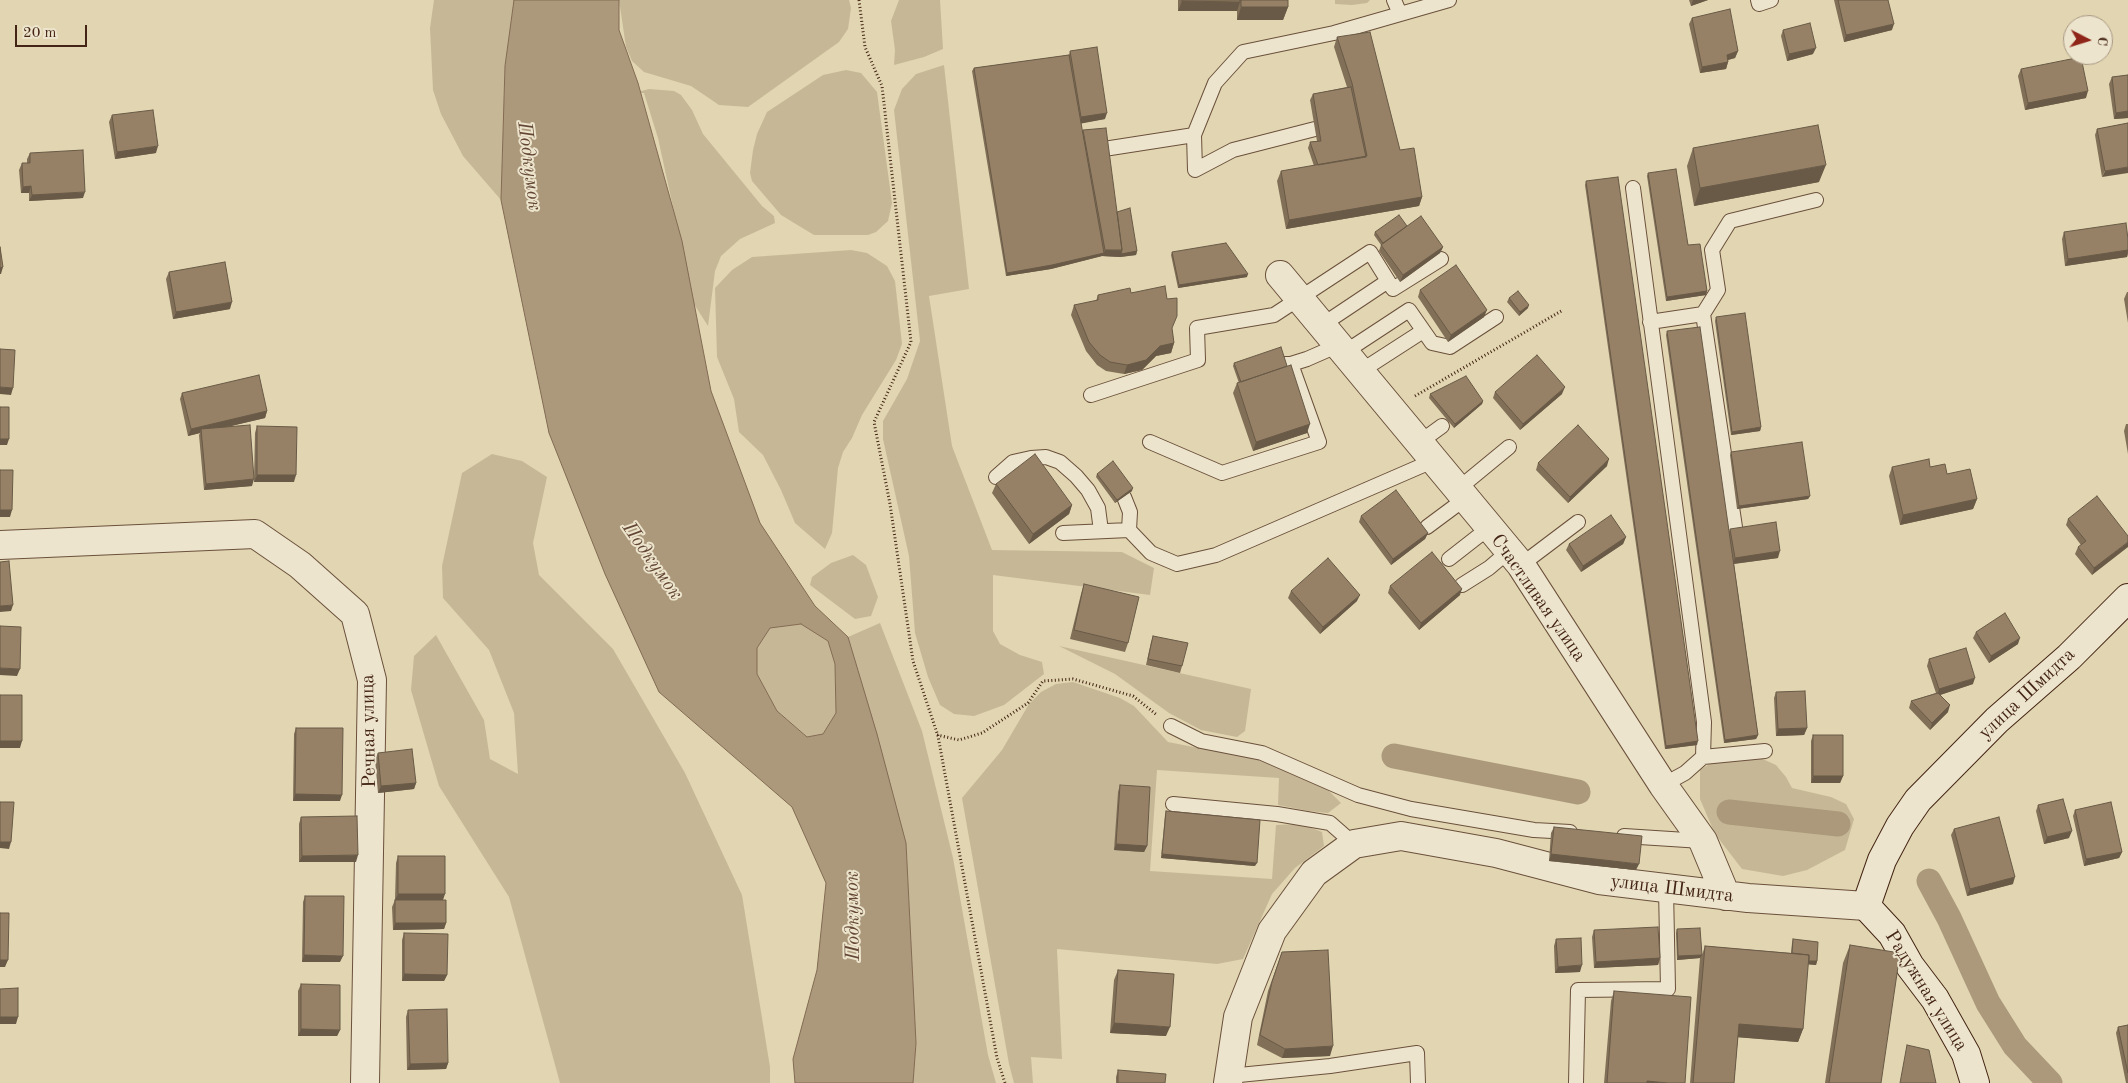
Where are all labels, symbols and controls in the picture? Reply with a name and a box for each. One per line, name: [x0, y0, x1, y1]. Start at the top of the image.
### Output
scale bar: [18, 15, 90, 47]
north arrow: [2063, 15, 2113, 65]
text: 20 m: [23, 26, 57, 41]
text: С: [2095, 36, 2109, 46]
water label: Подкумок: [512, 120, 546, 212]
water label: Подкумок: [616, 517, 688, 605]
street label: Счастливая улица: [1485, 530, 1591, 666]
street label: улица Шмидта: [1974, 643, 2080, 745]
street label: Речная улица: [357, 674, 381, 788]
street label: улица Шмидта: [1609, 870, 1735, 908]
water label: Подкумок: [840, 871, 866, 961]
street label: Радужная улица: [1880, 926, 1972, 1056]

